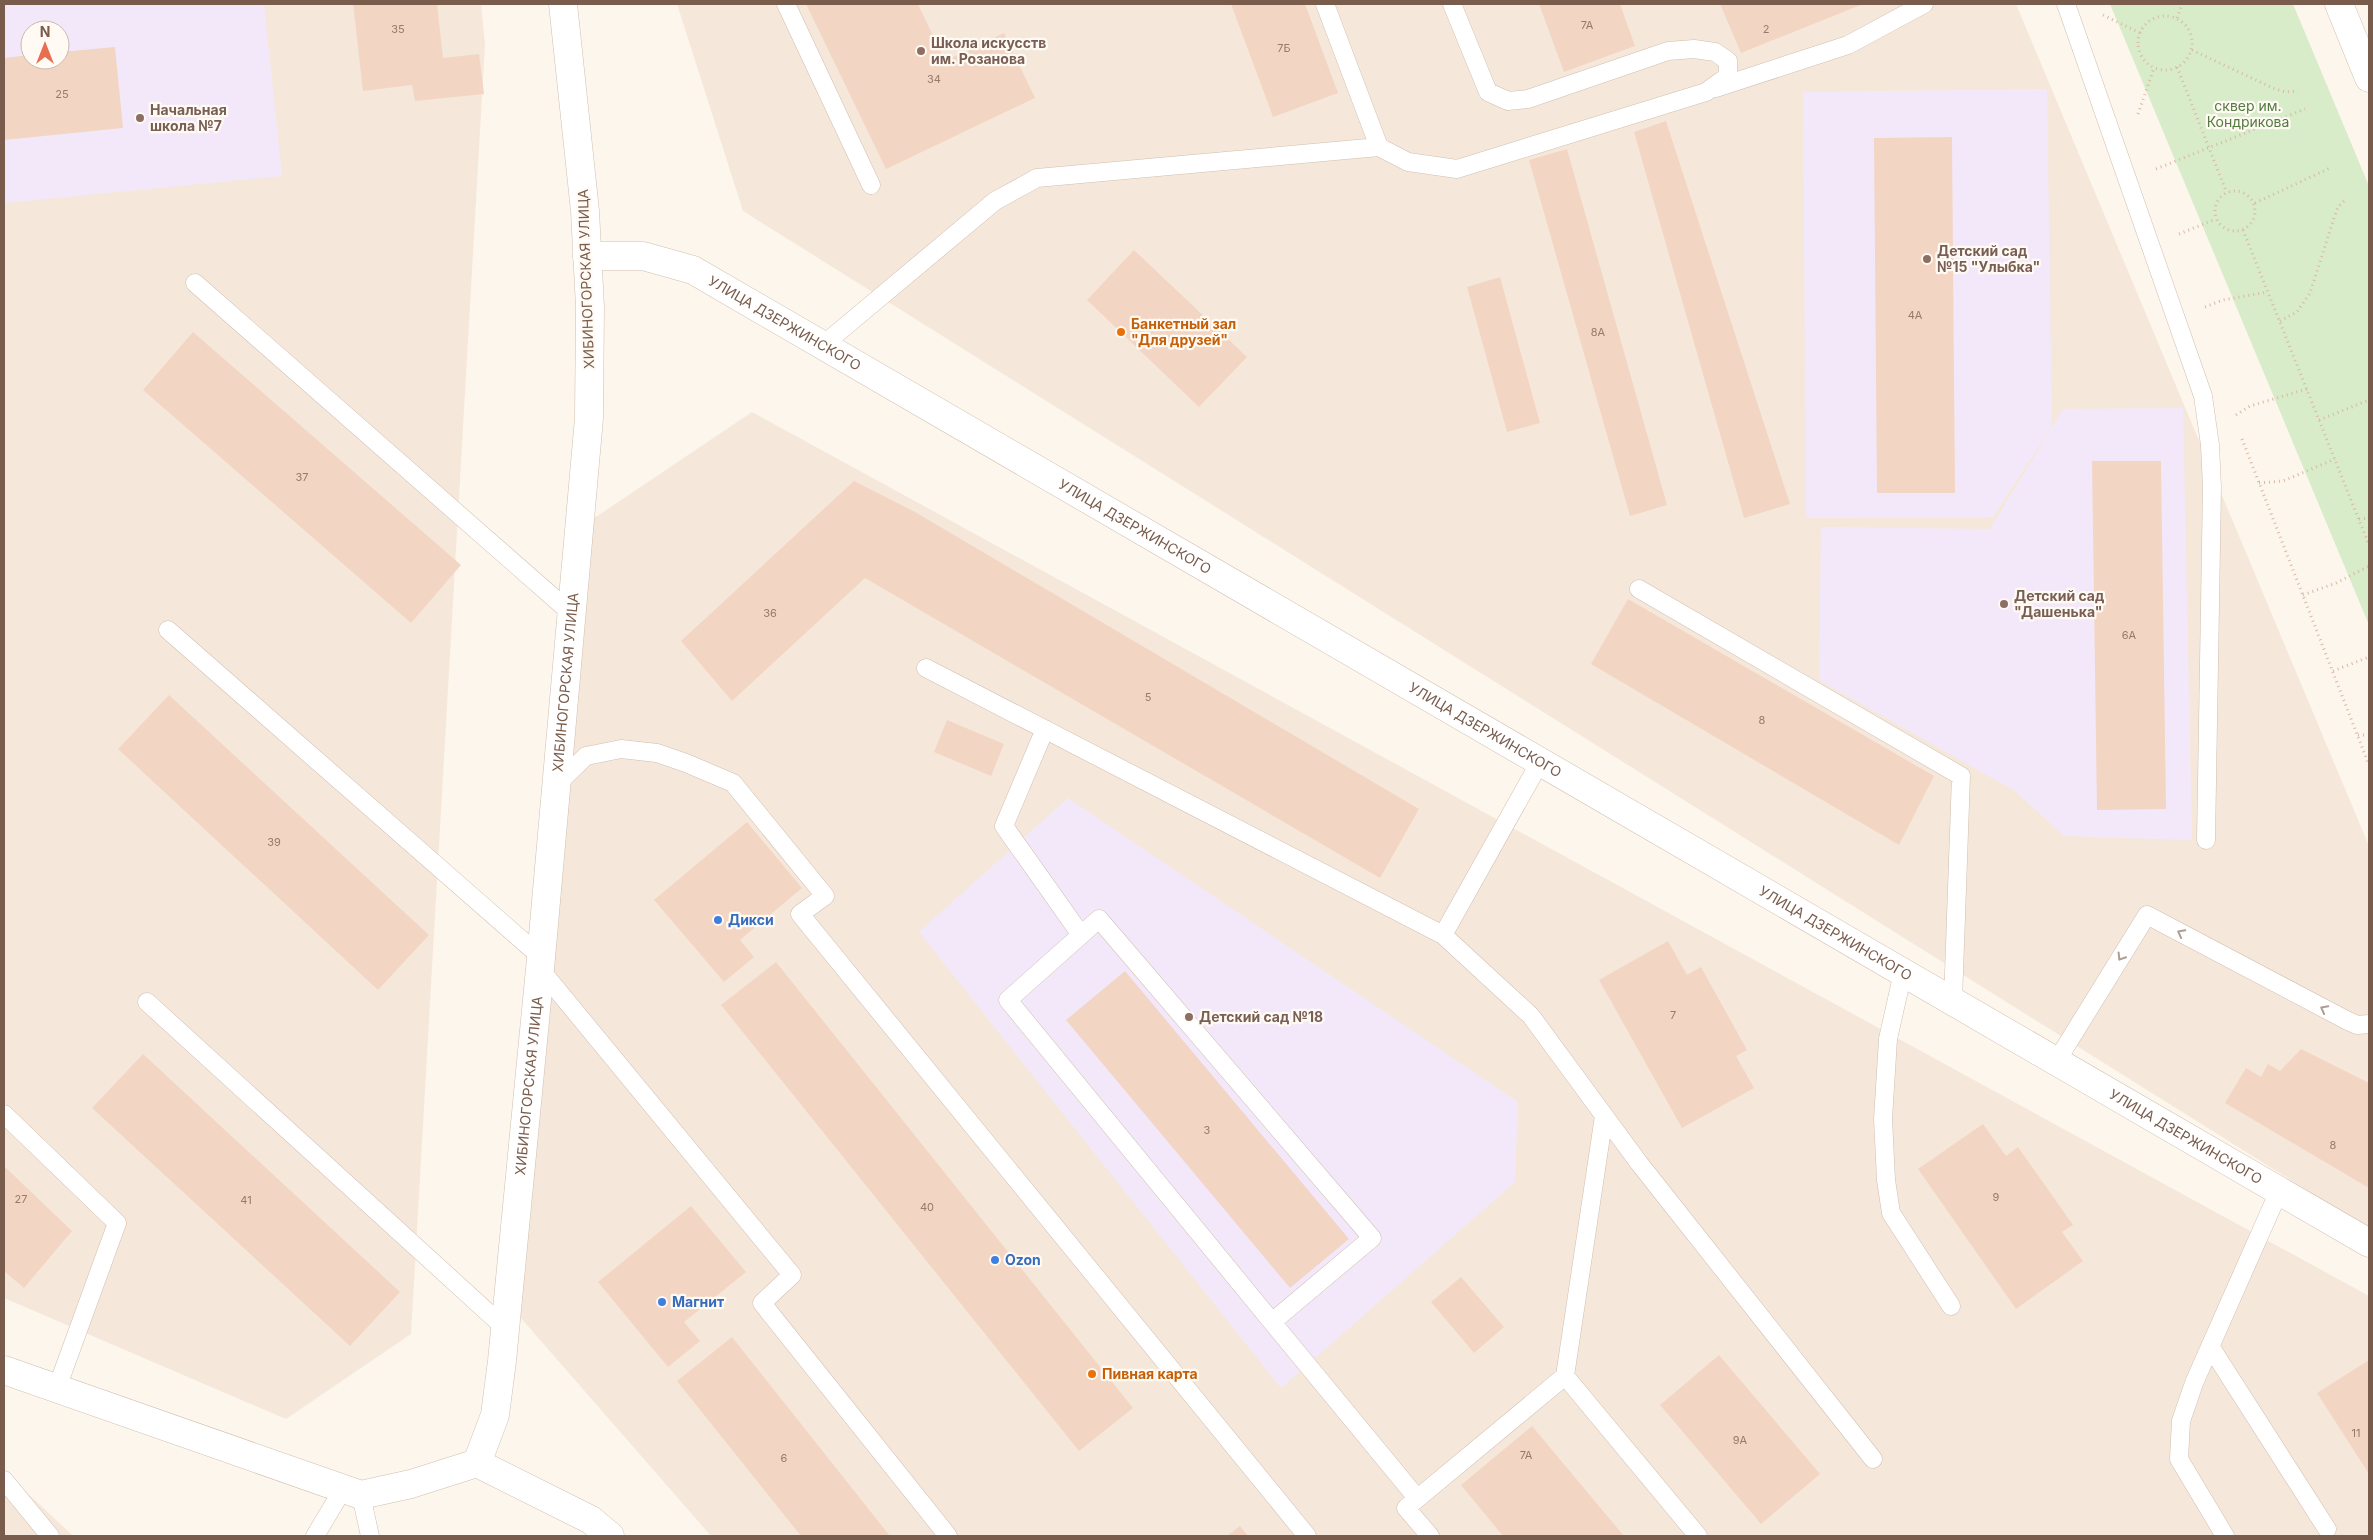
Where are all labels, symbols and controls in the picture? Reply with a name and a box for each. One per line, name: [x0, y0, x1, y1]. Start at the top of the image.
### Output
house number: 7А: [1581, 18, 1594, 32]
north arrow: [20, 20, 70, 70]
house number: 35: [391, 22, 405, 36]
house number: 2: [1763, 22, 1769, 36]
text: N: [40, 23, 50, 40]
place label: Школа искусств им. Розанова: [931, 34, 1046, 67]
house number: 7Б: [1277, 41, 1291, 55]
marker: Школа искусств им. Розанова: [915, 45, 927, 57]
house number: 34: [927, 72, 941, 86]
house number: 25: [55, 87, 69, 101]
park label: сквер им. Кондрикова: [2207, 97, 2289, 130]
place label: Начальная школа №7: [150, 101, 227, 134]
marker: Начальная школа №7: [134, 112, 146, 124]
street label: ХИБИНОГОРСКАЯ УЛИЦА: [574, 188, 597, 369]
place label: Детский сад №15 "Улыбка": [1937, 242, 2040, 275]
marker: Детский сад №15 "Улыбка": [1921, 253, 1933, 265]
street label: УЛИЦА ДЗЕРЖИНСКОГО: [706, 272, 864, 374]
house number: 4А: [1908, 308, 1923, 322]
place label: Банкетный зал "Для друзей": [1131, 315, 1236, 348]
house number: 8А: [1591, 325, 1606, 339]
marker: Банкетный зал "Для друзей": [1115, 326, 1127, 338]
house number: 37: [295, 470, 309, 484]
street label: УЛИЦА ДЗЕРЖИНСКОГО: [1056, 475, 1215, 577]
place label: Детский сад "Дашенька": [2014, 587, 2104, 620]
street label: ХИБИНОГОРСКАЯ УЛИЦА: [549, 592, 581, 773]
marker: Детский сад "Дашенька": [1998, 598, 2010, 610]
house number: 36: [763, 606, 777, 620]
house number: 6А: [2122, 628, 2137, 642]
street label: УЛИЦА ДЗЕРЖИНСКОГО: [1406, 679, 1565, 780]
house number: 5: [1145, 690, 1152, 704]
house number: 8: [1759, 713, 1766, 727]
house number: 39: [267, 835, 281, 849]
street label: УЛИЦА ДЗЕРЖИНСКОГО: [1756, 882, 1915, 984]
place label: Дикси: [728, 911, 774, 928]
marker: Дикси: [712, 914, 724, 926]
one-way arrow: [2177, 929, 2186, 939]
one-way arrow: [2118, 951, 2128, 960]
street label: ХИБИНОГОРСКАЯ УЛИЦА: [511, 995, 545, 1176]
one-way arrow: [2321, 1005, 2330, 1015]
place label: Детский сад №18: [1199, 1008, 1323, 1025]
house number: 7: [1670, 1008, 1676, 1022]
marker: Детский сад №18: [1183, 1011, 1195, 1023]
street label: УЛИЦА ДЗЕРЖИНСКОГО: [2107, 1085, 2265, 1187]
house number: 3: [1204, 1123, 1211, 1137]
house number: 8: [2330, 1138, 2337, 1152]
house number: 9: [1993, 1190, 2000, 1204]
house number: 27: [15, 1192, 27, 1206]
house number: 41: [240, 1193, 252, 1207]
house number: 40: [920, 1200, 934, 1214]
place label: Ozon: [1005, 1251, 1041, 1268]
marker: Ozon: [989, 1254, 1001, 1266]
place label: Магнит: [672, 1293, 724, 1310]
marker: Магнит: [656, 1296, 668, 1308]
place label: Пивная карта: [1102, 1365, 1198, 1382]
marker: Пивная карта: [1086, 1368, 1098, 1380]
house number: 11: [2352, 1426, 2360, 1440]
house number: 9А: [1733, 1433, 1748, 1447]
house number: 7А: [1520, 1448, 1533, 1462]
house number: 6: [781, 1451, 788, 1465]

